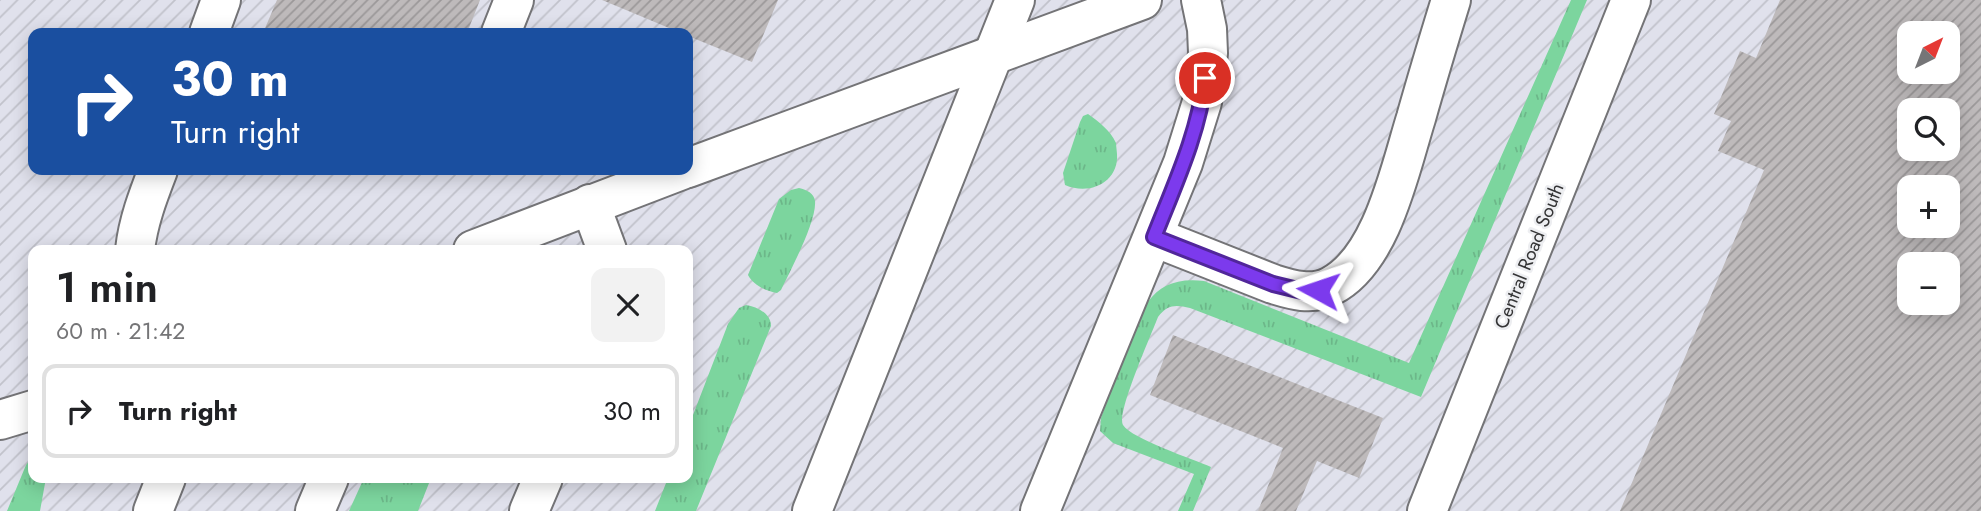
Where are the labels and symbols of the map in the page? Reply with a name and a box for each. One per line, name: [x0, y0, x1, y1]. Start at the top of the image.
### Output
north arrow: [1897, 21, 1960, 84]
pin: [1175, 48, 1235, 108]
street label: Central Road South: [1487, 179, 1571, 333]
position arrow: [1281, 253, 1355, 327]

